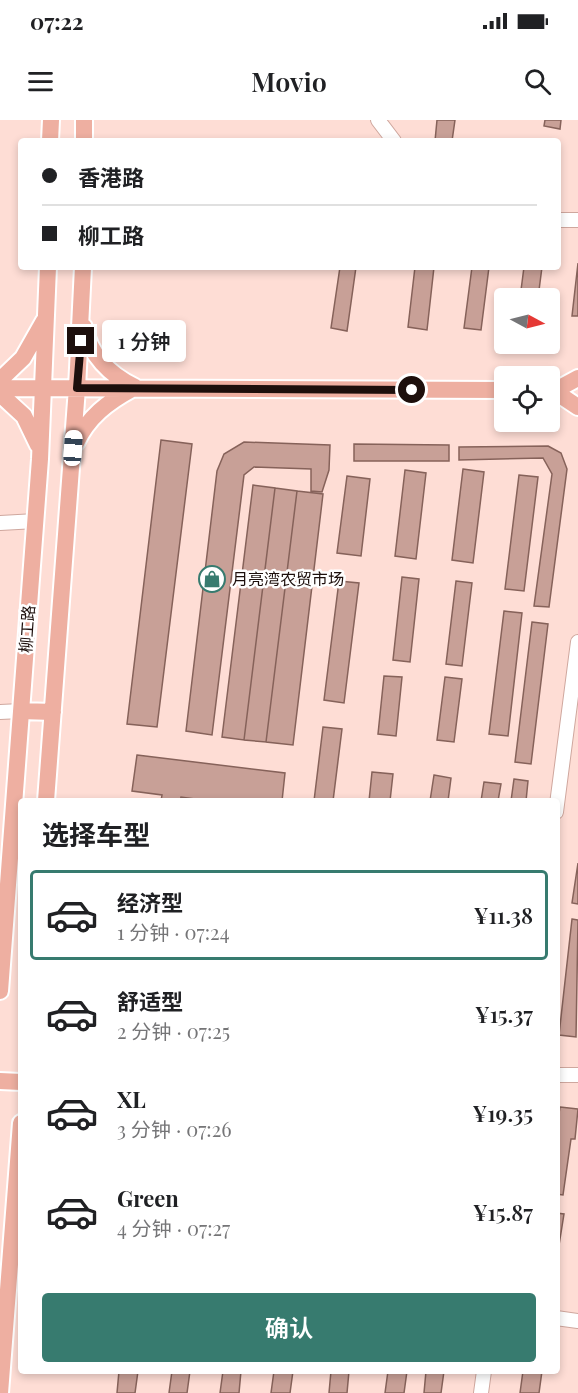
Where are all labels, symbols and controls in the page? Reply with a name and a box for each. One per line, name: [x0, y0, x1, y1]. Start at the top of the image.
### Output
text: 07:22: [30, 6, 84, 36]
text: Movio: [251, 63, 327, 99]
icon: menu: [24, 65, 57, 98]
icon: search: [521, 65, 554, 98]
text: 香港路: [78, 162, 144, 192]
text: 柳工路: [78, 220, 144, 250]
north arrow: [494, 288, 560, 354]
map controls: [494, 288, 560, 432]
callout: 1 分钟: [102, 320, 186, 362]
route end: [67, 327, 94, 354]
text: 1 分钟: [118, 327, 170, 354]
button: locate: [494, 366, 560, 432]
route start: [398, 376, 425, 403]
car: [63, 429, 83, 467]
shop icon: 月亮湾农贸市场: [197, 564, 227, 594]
place label: 月亮湾农贸市场: [232, 568, 344, 589]
street label: 柳工路: [14, 604, 39, 654]
text: 选择车型: [42, 816, 150, 852]
text: 经济型: [117, 887, 183, 917]
icon: car: [45, 888, 99, 942]
text: ¥11.38: [474, 900, 533, 930]
text: 1 分钟 · 07:24: [117, 918, 230, 945]
text: 舒适型: [117, 986, 183, 1016]
icon: car: [45, 987, 99, 1041]
text: ¥15.37: [475, 999, 533, 1029]
text: 2 分钟 · 07:25: [117, 1017, 230, 1044]
text: XL: [117, 1084, 146, 1114]
icon: car: [45, 1086, 99, 1140]
text: ¥19.35: [473, 1098, 533, 1128]
text: 3 分钟 · 07:26: [117, 1115, 232, 1142]
text: Green: [117, 1183, 179, 1213]
icon: car: [45, 1185, 99, 1239]
text: ¥15.87: [473, 1197, 533, 1227]
text: 4 分钟 · 07:27: [117, 1214, 230, 1241]
button: 确认: [42, 1293, 536, 1362]

